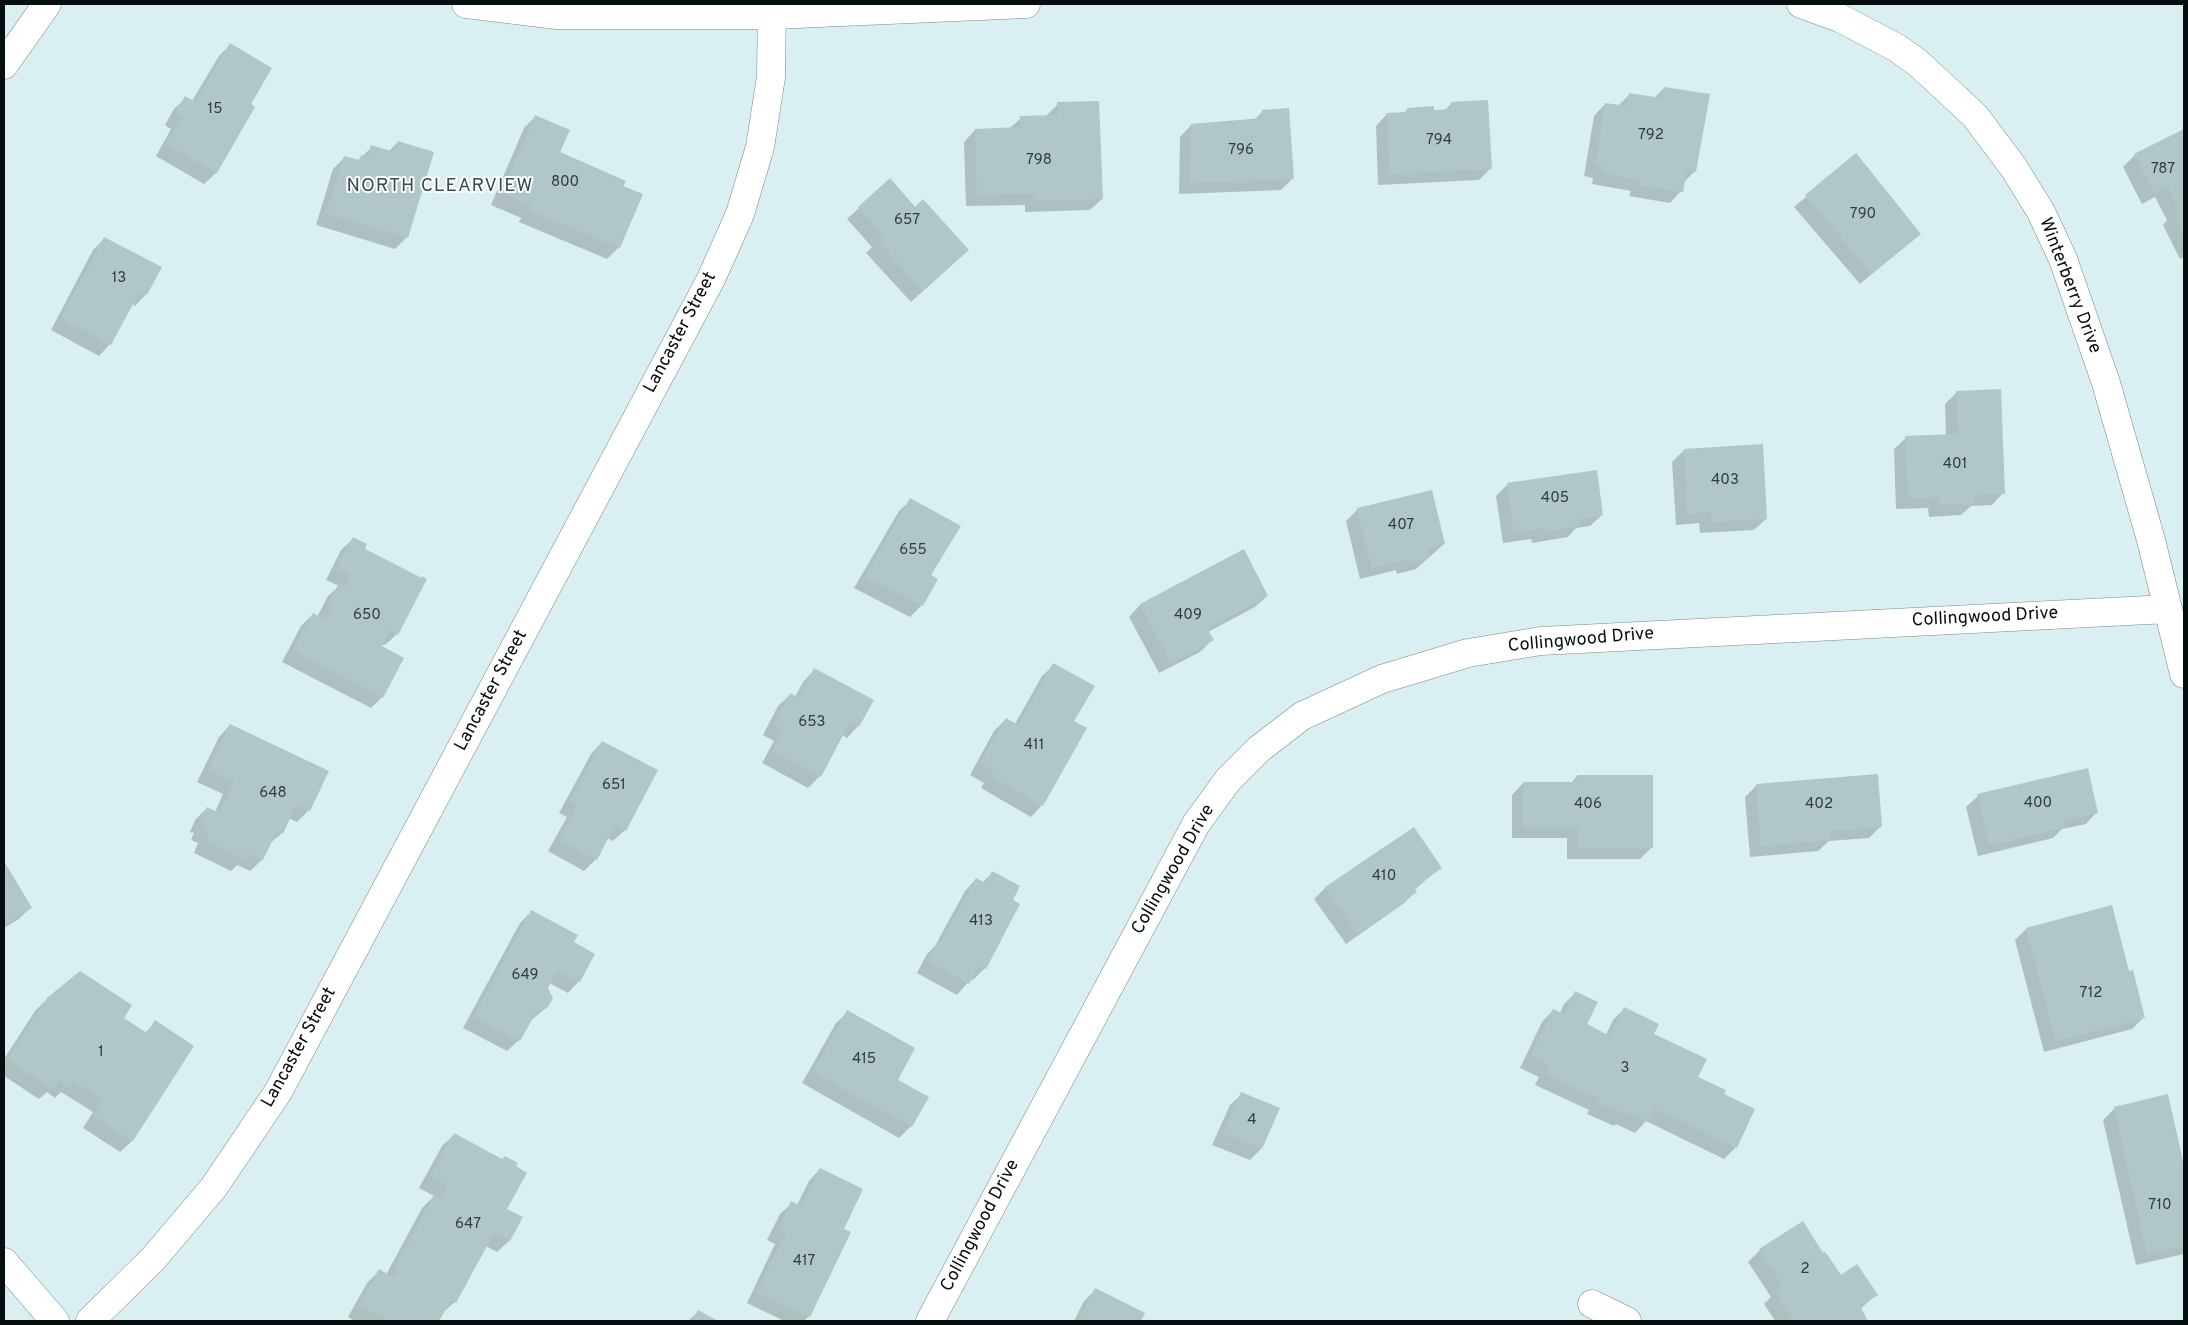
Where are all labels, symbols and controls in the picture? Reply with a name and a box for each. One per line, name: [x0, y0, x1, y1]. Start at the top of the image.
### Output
house number: 15: [208, 101, 222, 119]
house number: 792: [1638, 127, 1664, 145]
house number: 794: [1426, 132, 1452, 150]
house number: 796: [1228, 142, 1254, 160]
house number: 798: [1026, 152, 1052, 170]
house number: 787: [2151, 161, 2175, 179]
house number: 800: [551, 174, 579, 192]
district label: NORTH CLEARVIEW: [345, 176, 535, 198]
house number: 790: [1850, 206, 1876, 224]
house number: 657: [894, 212, 920, 230]
street label: Winterberry Drive: [2033, 215, 2105, 357]
street label: Lancaster Street: [640, 269, 722, 397]
house number: 13: [112, 270, 126, 288]
house number: 401: [1943, 456, 1967, 474]
house number: 403: [1711, 472, 1739, 490]
house number: 405: [1541, 490, 1569, 508]
house number: 407: [1388, 517, 1414, 535]
house number: 655: [899, 542, 927, 560]
street label: Collingwood Drive: [1911, 603, 2059, 633]
house number: 650: [353, 607, 381, 625]
house number: 409: [1174, 607, 1202, 625]
street label: Collingwood Drive: [1507, 624, 1655, 658]
street label: Lancaster Street: [451, 627, 533, 755]
house number: 653: [798, 714, 826, 732]
house number: 411: [1024, 737, 1044, 755]
house number: 651: [602, 777, 626, 795]
house number: 648: [259, 785, 287, 803]
house number: 400: [2024, 795, 2052, 813]
house number: 406: [1574, 796, 1602, 814]
house number: 402: [1805, 796, 1833, 814]
street label: Collingwood Drive: [1128, 801, 1220, 939]
house number: 410: [1372, 868, 1396, 886]
house number: 413: [969, 913, 993, 931]
house number: 649: [512, 967, 538, 985]
street label: Lancaster Street: [258, 984, 342, 1112]
house number: 712: [2080, 985, 2102, 1003]
house number: 1: [98, 1044, 104, 1062]
house number: 415: [852, 1051, 876, 1069]
house number: 3: [1620, 1060, 1630, 1078]
house number: 4: [1247, 1112, 1257, 1130]
street label: Collingwood Drive: [937, 1156, 1025, 1296]
house number: 710: [2148, 1197, 2172, 1215]
house number: 647: [455, 1216, 481, 1234]
house number: 417: [793, 1253, 815, 1271]
house number: 2: [1800, 1261, 1810, 1279]

